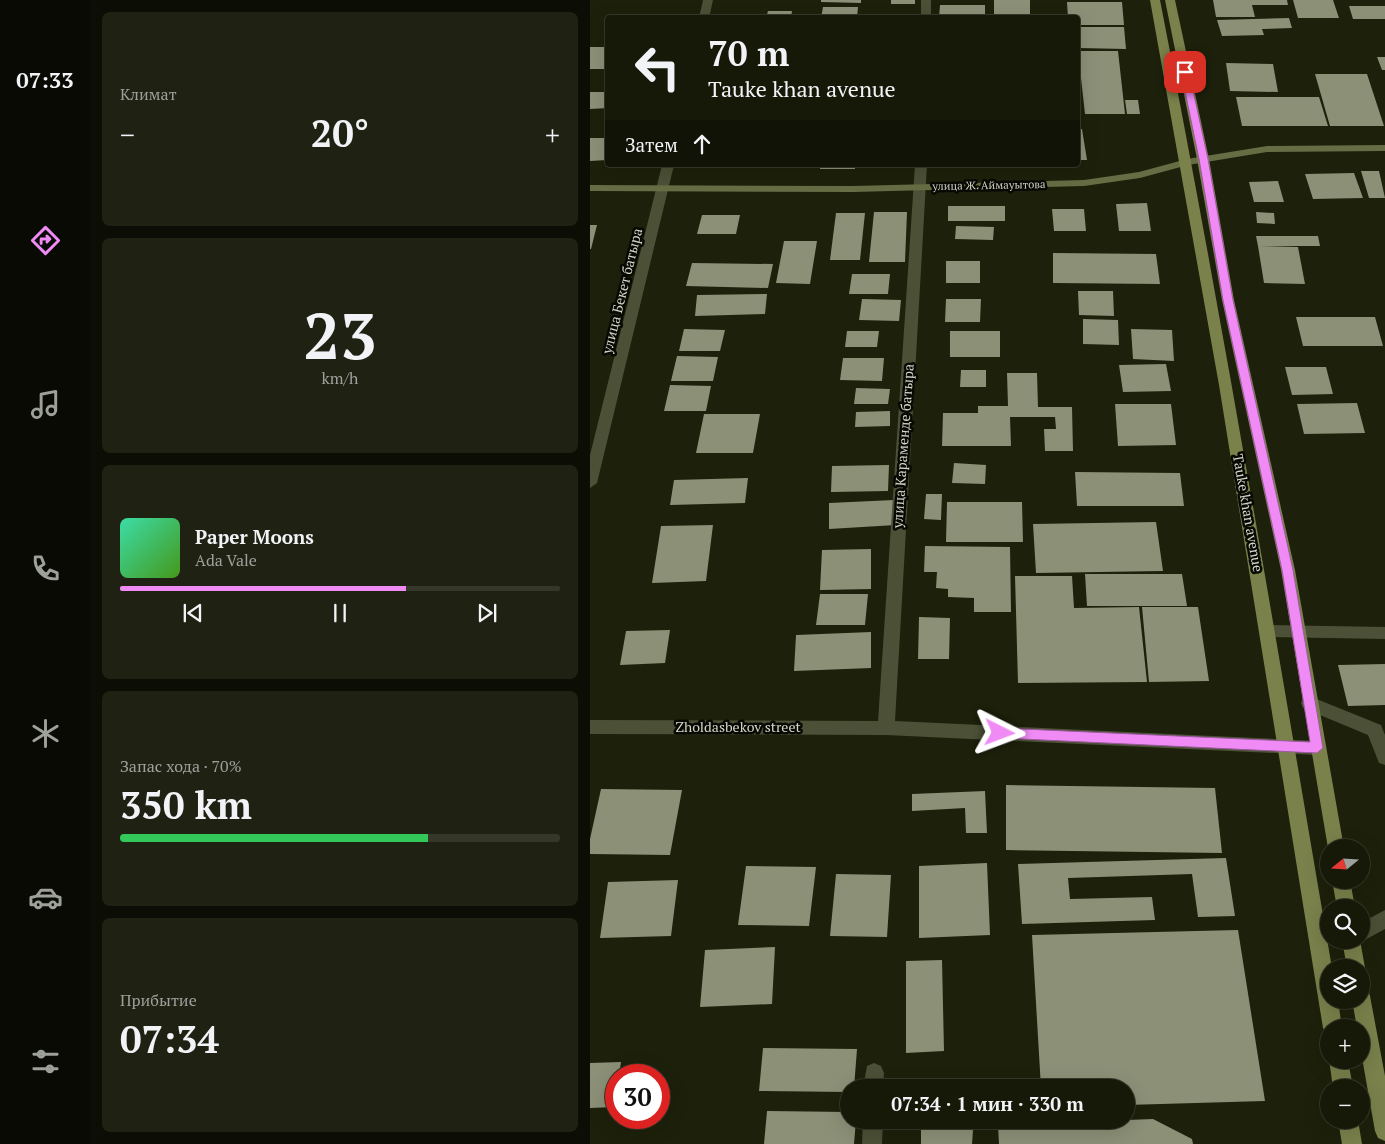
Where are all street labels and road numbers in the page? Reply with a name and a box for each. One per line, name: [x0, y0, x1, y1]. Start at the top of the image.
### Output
street label: улица Ж. Аймауытова: [931, 177, 1046, 193]
street label: улица Бекет батыра: [596, 226, 646, 357]
street label: улица Караменде батыра: [887, 363, 918, 530]
street label: Tauke khan avenue: [1229, 452, 1268, 573]
street label: Zholdasbekov street: [675, 717, 801, 736]

